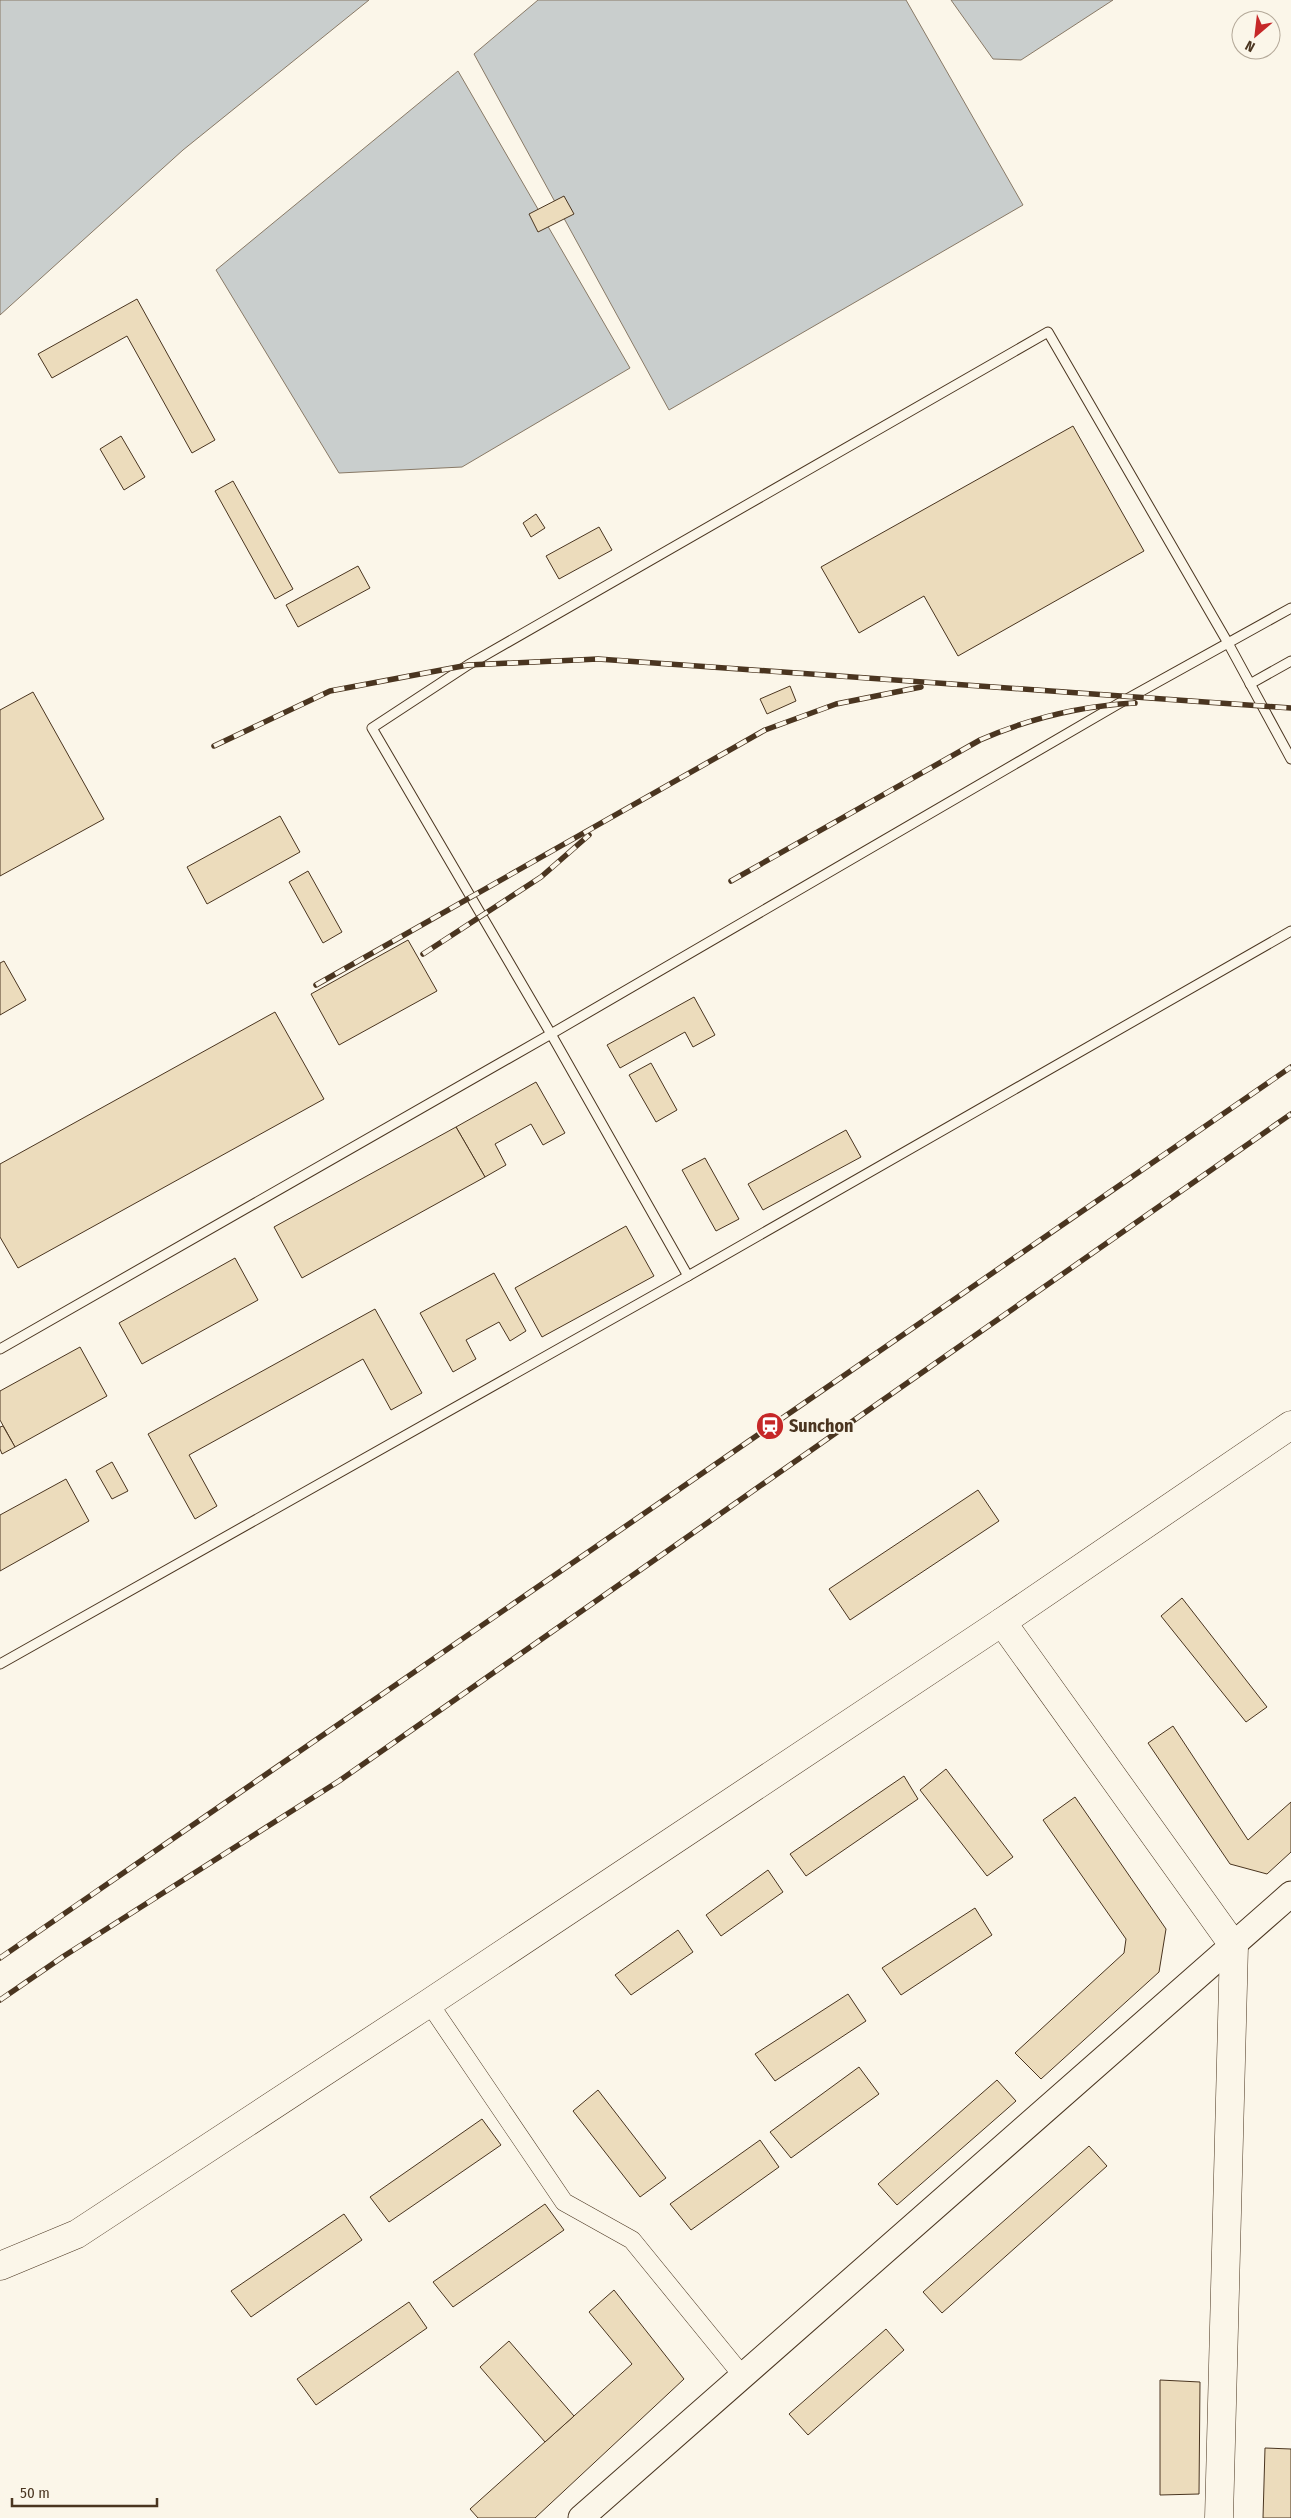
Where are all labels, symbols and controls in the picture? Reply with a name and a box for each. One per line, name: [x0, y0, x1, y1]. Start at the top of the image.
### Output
north arrow: [1231, 10, 1281, 60]
text: N: [1242, 37, 1258, 56]
station icon: Sunchon: [755, 1411, 785, 1441]
place label: Sunchon: [789, 1415, 853, 1437]
scale bar: [12, 2476, 158, 2508]
text: 50 m: [20, 2484, 50, 2502]

